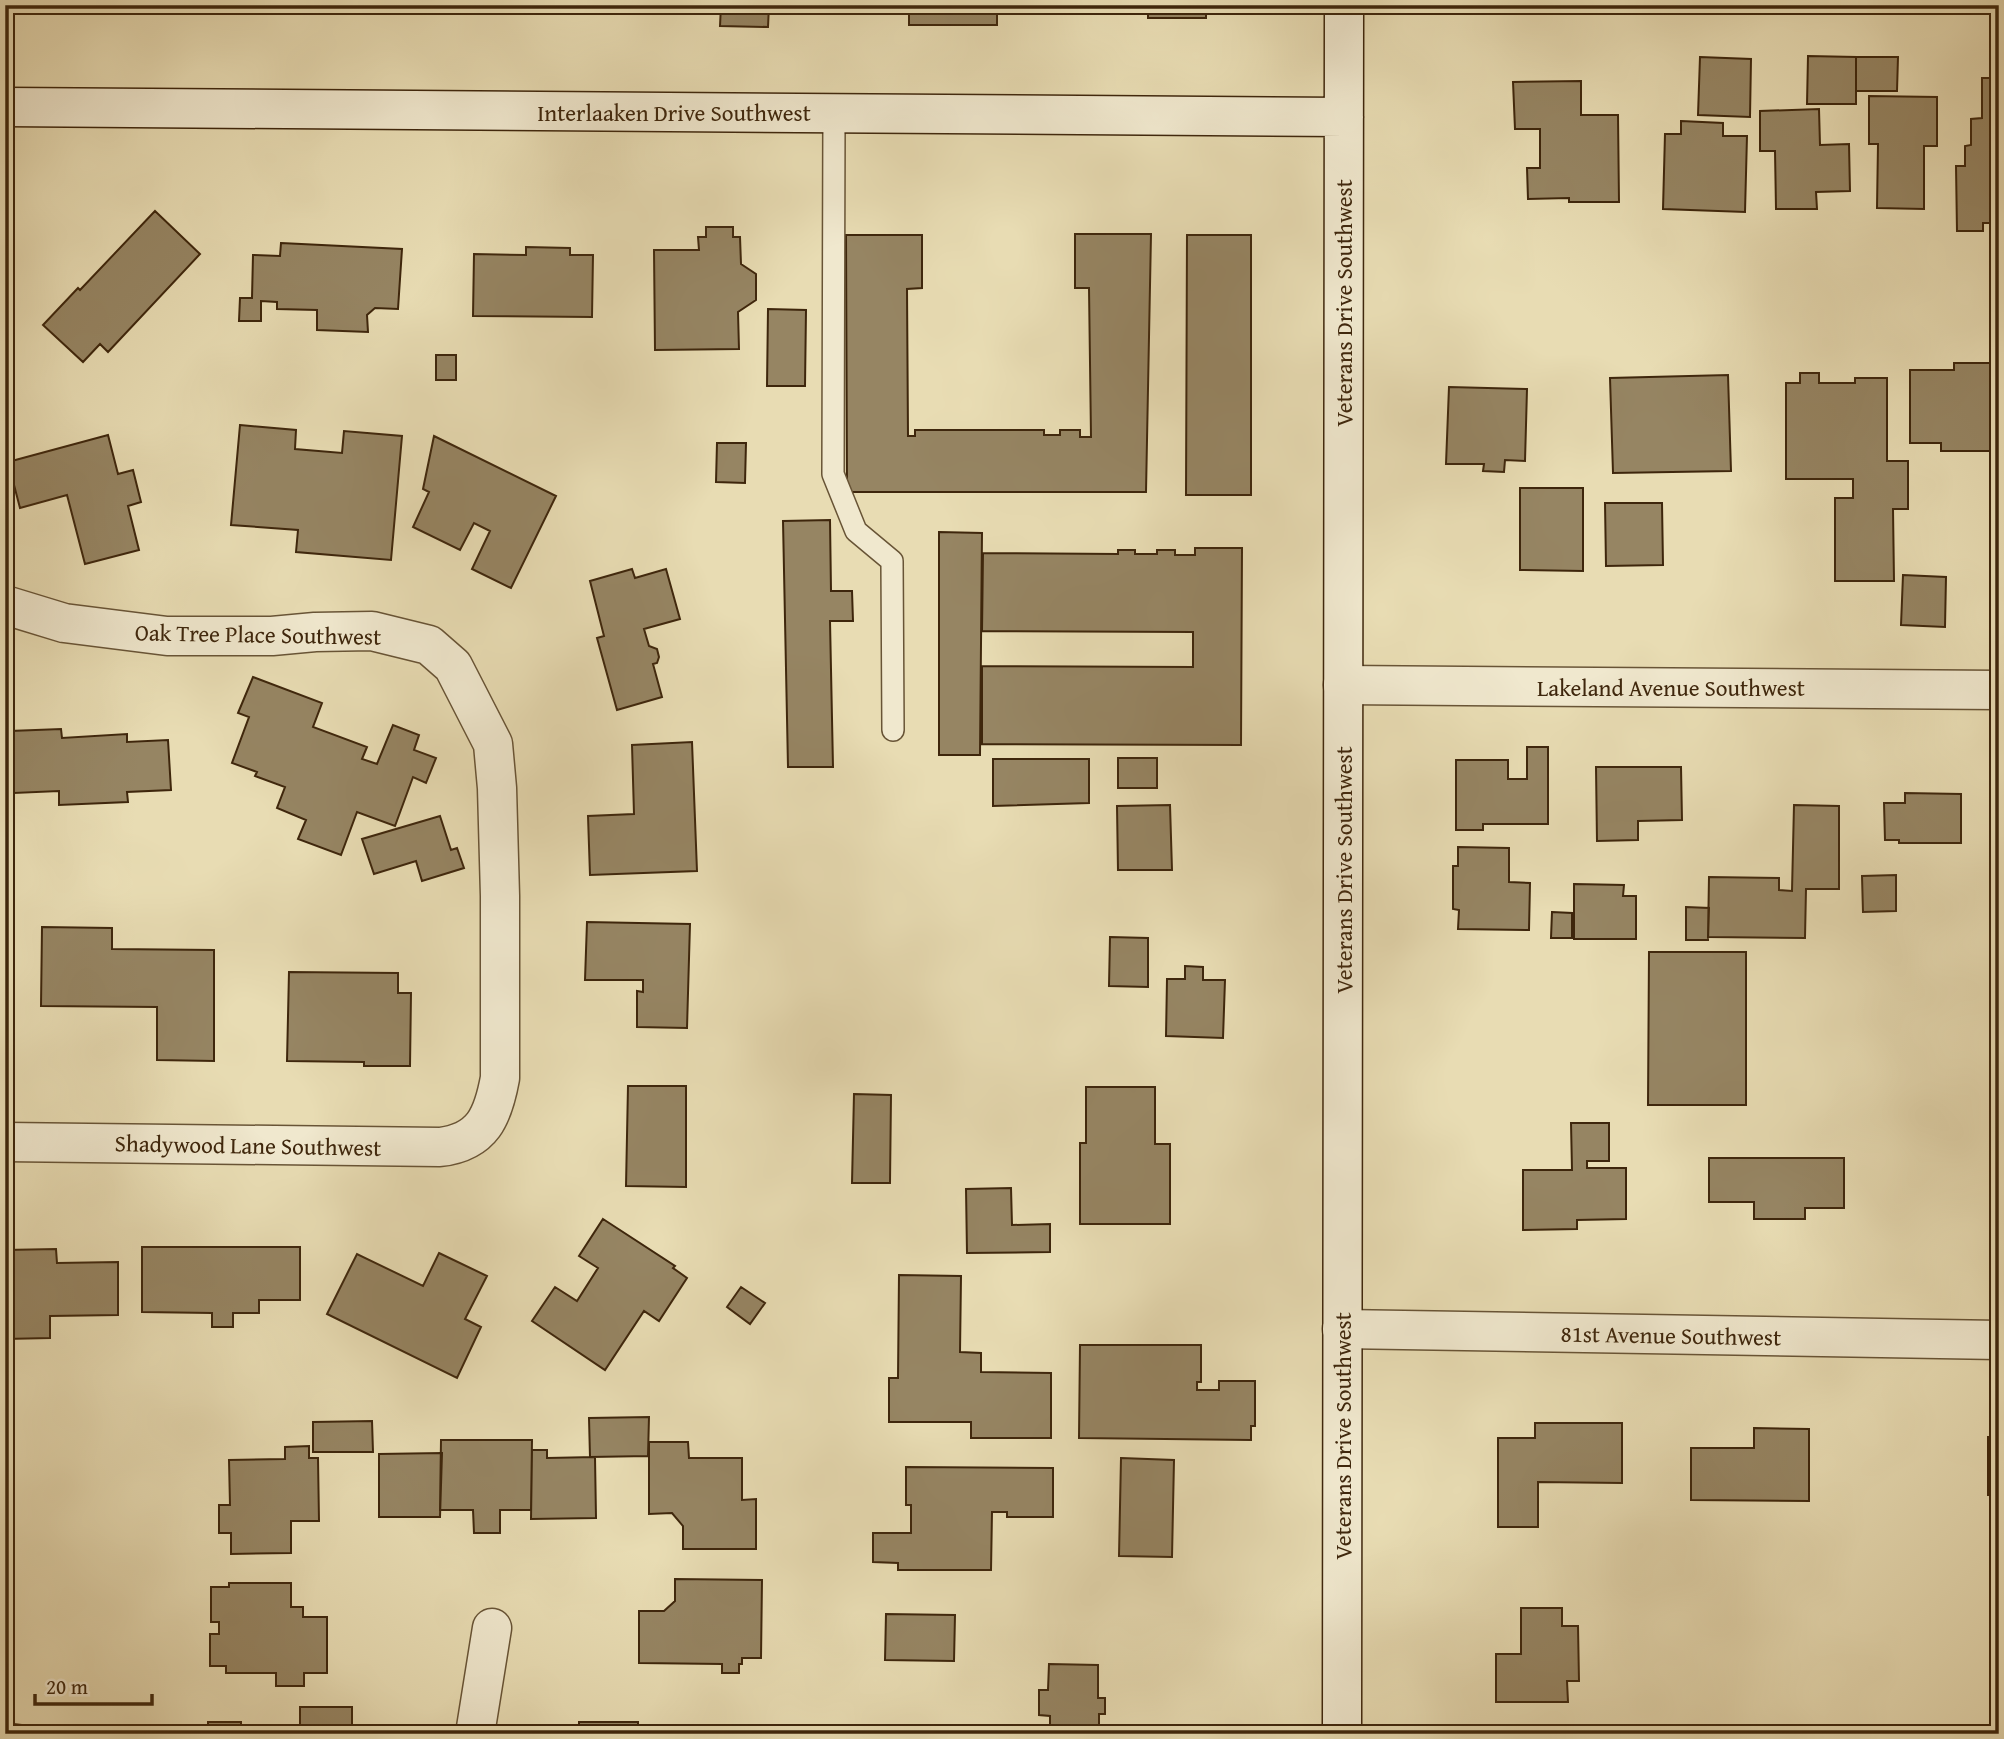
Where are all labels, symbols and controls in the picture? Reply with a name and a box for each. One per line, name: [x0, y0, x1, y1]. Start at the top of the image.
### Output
street label: Interlaaken Drive Southwest: [537, 96, 811, 129]
street label: Veterans Drive Southwest: [1327, 179, 1360, 427]
street label: Oak Tree Place Southwest: [135, 615, 381, 653]
street label: Lakeland Avenue Southwest: [1537, 671, 1805, 704]
street label: Veterans Drive Southwest: [1327, 746, 1360, 994]
street label: Shadywood Lane Southwest: [114, 1126, 382, 1164]
street label: Veterans Drive Southwest: [1326, 1312, 1359, 1560]
street label: 81st Avenue Southwest: [1560, 1317, 1782, 1353]
scale bar: [35, 1662, 152, 1706]
text: 20 m: [46, 1671, 88, 1702]

